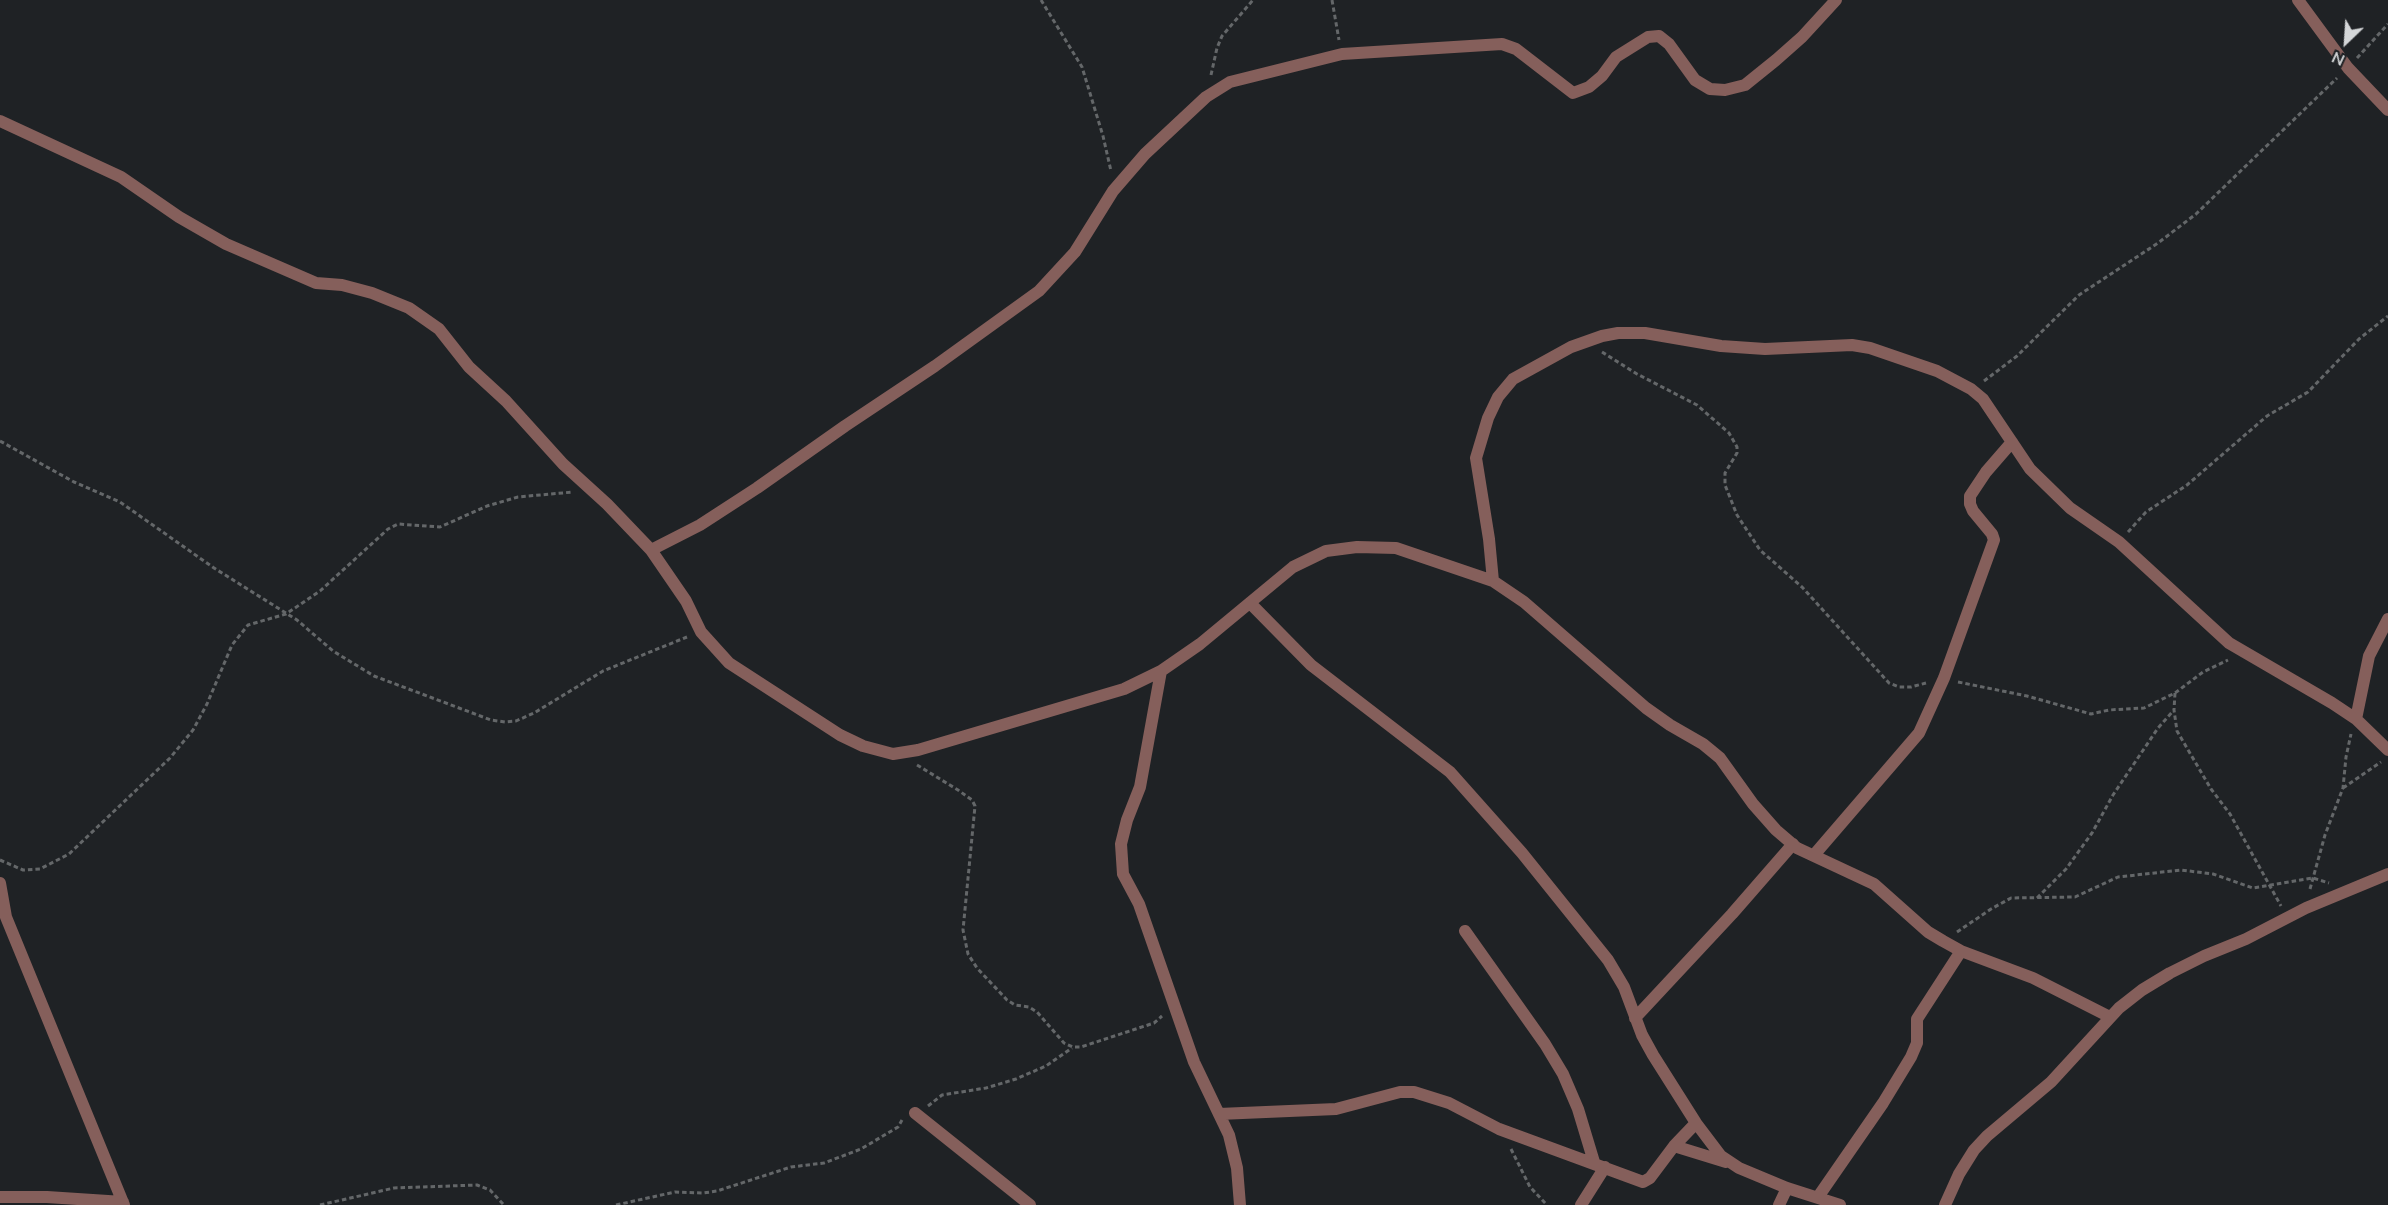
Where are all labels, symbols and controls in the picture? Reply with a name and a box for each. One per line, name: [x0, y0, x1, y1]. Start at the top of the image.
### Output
north arrow: [2316, 12, 2376, 72]
text: N: [2328, 46, 2348, 71]

